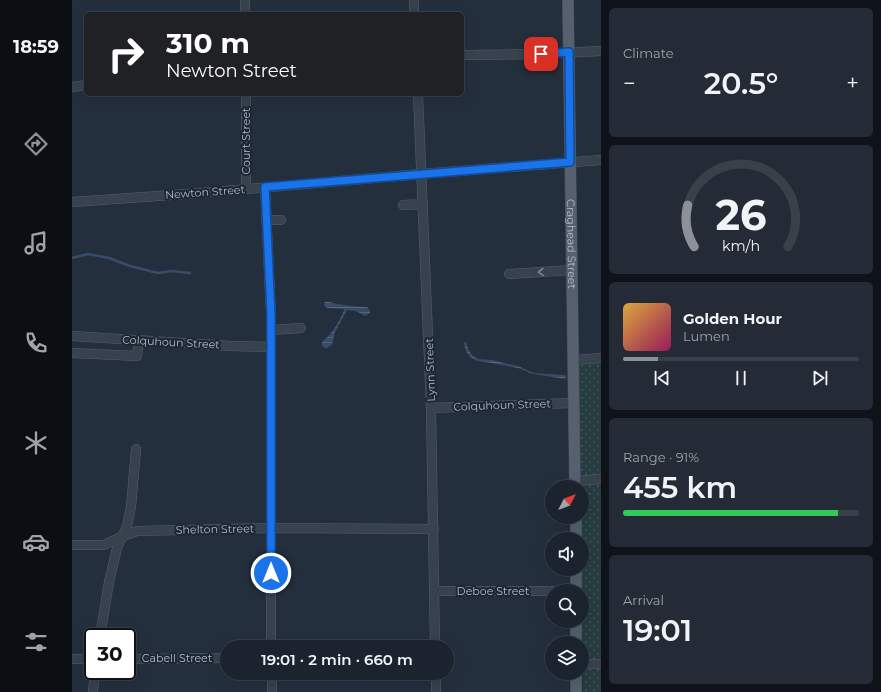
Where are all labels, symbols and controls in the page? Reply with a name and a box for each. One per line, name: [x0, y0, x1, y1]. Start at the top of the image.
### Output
text: 310 m: [166, 26, 250, 60]
icon: right: [100, 28, 152, 80]
text: 18:59: [13, 36, 59, 58]
pin: [524, 37, 558, 71]
icon: arrive: [530, 43, 552, 65]
text: Climate: [623, 45, 674, 61]
text: Newton Street: [166, 60, 297, 82]
text: 20.5°: [704, 65, 778, 102]
text: −: [623, 70, 636, 97]
text: +: [846, 70, 859, 97]
street label: Court Street: [239, 107, 253, 175]
icon: directions: [22, 130, 50, 158]
street label: Newton Street: [165, 182, 246, 202]
text: 26: [715, 190, 767, 240]
street label: Craghead Street: [564, 199, 579, 290]
icon: music: [22, 229, 50, 257]
text: km/h: [722, 237, 760, 255]
one-way arrow: [538, 268, 544, 276]
text: Golden Hour: [683, 309, 782, 328]
text: Lumen: [683, 328, 730, 344]
icon: phone: [22, 329, 50, 357]
street label: Colquhoun Street: [122, 332, 221, 352]
street label: Lynn Street: [422, 338, 438, 402]
icon: previous: [651, 367, 673, 389]
icon: pause: [730, 367, 752, 389]
icon: next: [809, 367, 831, 389]
street label: Colquhoun Street: [453, 396, 552, 414]
icon: climate: [22, 429, 50, 457]
text: Range · 91%: [623, 449, 699, 465]
text: 455 km: [623, 469, 737, 506]
north arrow: [545, 480, 589, 524]
map controls: [545, 480, 589, 680]
street label: Shelton Street: [176, 521, 255, 537]
icon: car: [22, 528, 50, 556]
button: sound: [545, 532, 589, 576]
position arrow: [250, 552, 292, 594]
street label: Deboe Street: [457, 584, 530, 598]
button: search: [545, 584, 589, 628]
text: Arrival: [623, 592, 664, 608]
text: 19:01: [623, 612, 692, 649]
icon: filters: [22, 628, 50, 656]
speed limit sign: 30: [84, 628, 136, 680]
button: layers: [545, 636, 589, 680]
text: 19:01 · 2 min · 660 m: [261, 650, 413, 669]
street label: Cabell Street: [142, 651, 213, 665]

